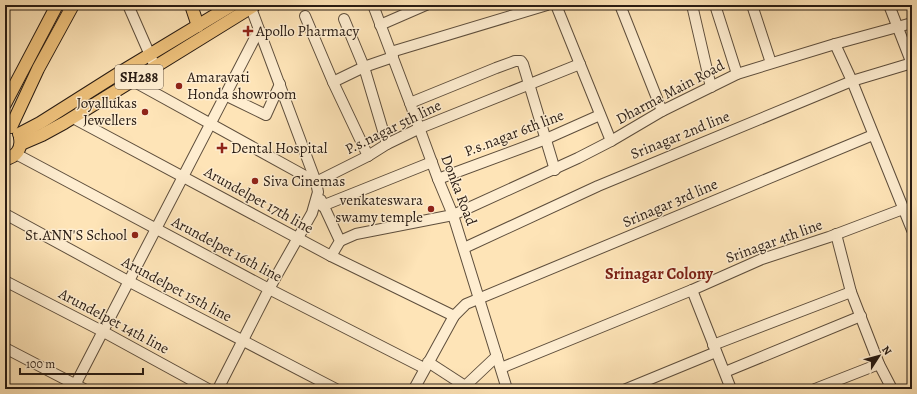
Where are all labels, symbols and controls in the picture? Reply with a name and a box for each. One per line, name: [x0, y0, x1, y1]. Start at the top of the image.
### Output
place label: Apollo Pharmacy: [255, 21, 359, 41]
marker: Apollo Pharmacy: [243, 26, 253, 36]
street label: Dharma Main Road: [612, 55, 728, 129]
road number: SH288: [115, 65, 163, 89]
place label: Amaravati Honda showroom: [186, 67, 297, 104]
marker: Amaravati Honda showroom: [174, 81, 184, 91]
place label: Joyallukas Jewellers: [76, 93, 137, 130]
street label: P.s.nagar 5th line: [342, 95, 445, 159]
street label: P.s.nagar 6th line: [461, 105, 567, 161]
street label: Srinagar 2nd line: [627, 106, 733, 164]
marker: Joyallukas Jewellers: [140, 107, 150, 117]
place label: Dental Hospital: [231, 138, 328, 158]
marker: Dental Hospital: [216, 142, 228, 154]
street label: Donka Road: [436, 152, 482, 229]
street label: Arundelpet 17th line: [200, 161, 317, 238]
place label: Siva Cinemas: [263, 171, 345, 191]
street label: Srinagar 3rd line: [619, 174, 721, 232]
marker: Siva Cinemas: [250, 176, 260, 186]
place label: venkateswara swamy temple: [335, 190, 423, 227]
marker: venkateswara swamy temple: [426, 204, 436, 214]
street label: Arundelpet 16th line: [167, 211, 286, 287]
street label: Srinagar 4th line: [723, 214, 825, 268]
place label: St.ANN'S School: [25, 225, 127, 245]
marker: St.ANN'S School: [130, 230, 140, 240]
street label: Arundelpet 15th line: [118, 251, 236, 327]
district label: Srinagar Colony: [605, 263, 714, 285]
street label: Arundelpet 14th line: [54, 283, 173, 359]
north arrow: [859, 336, 899, 376]
text: N: [878, 343, 895, 358]
scale bar: [20, 350, 143, 376]
text: 100 m: [26, 356, 55, 372]

